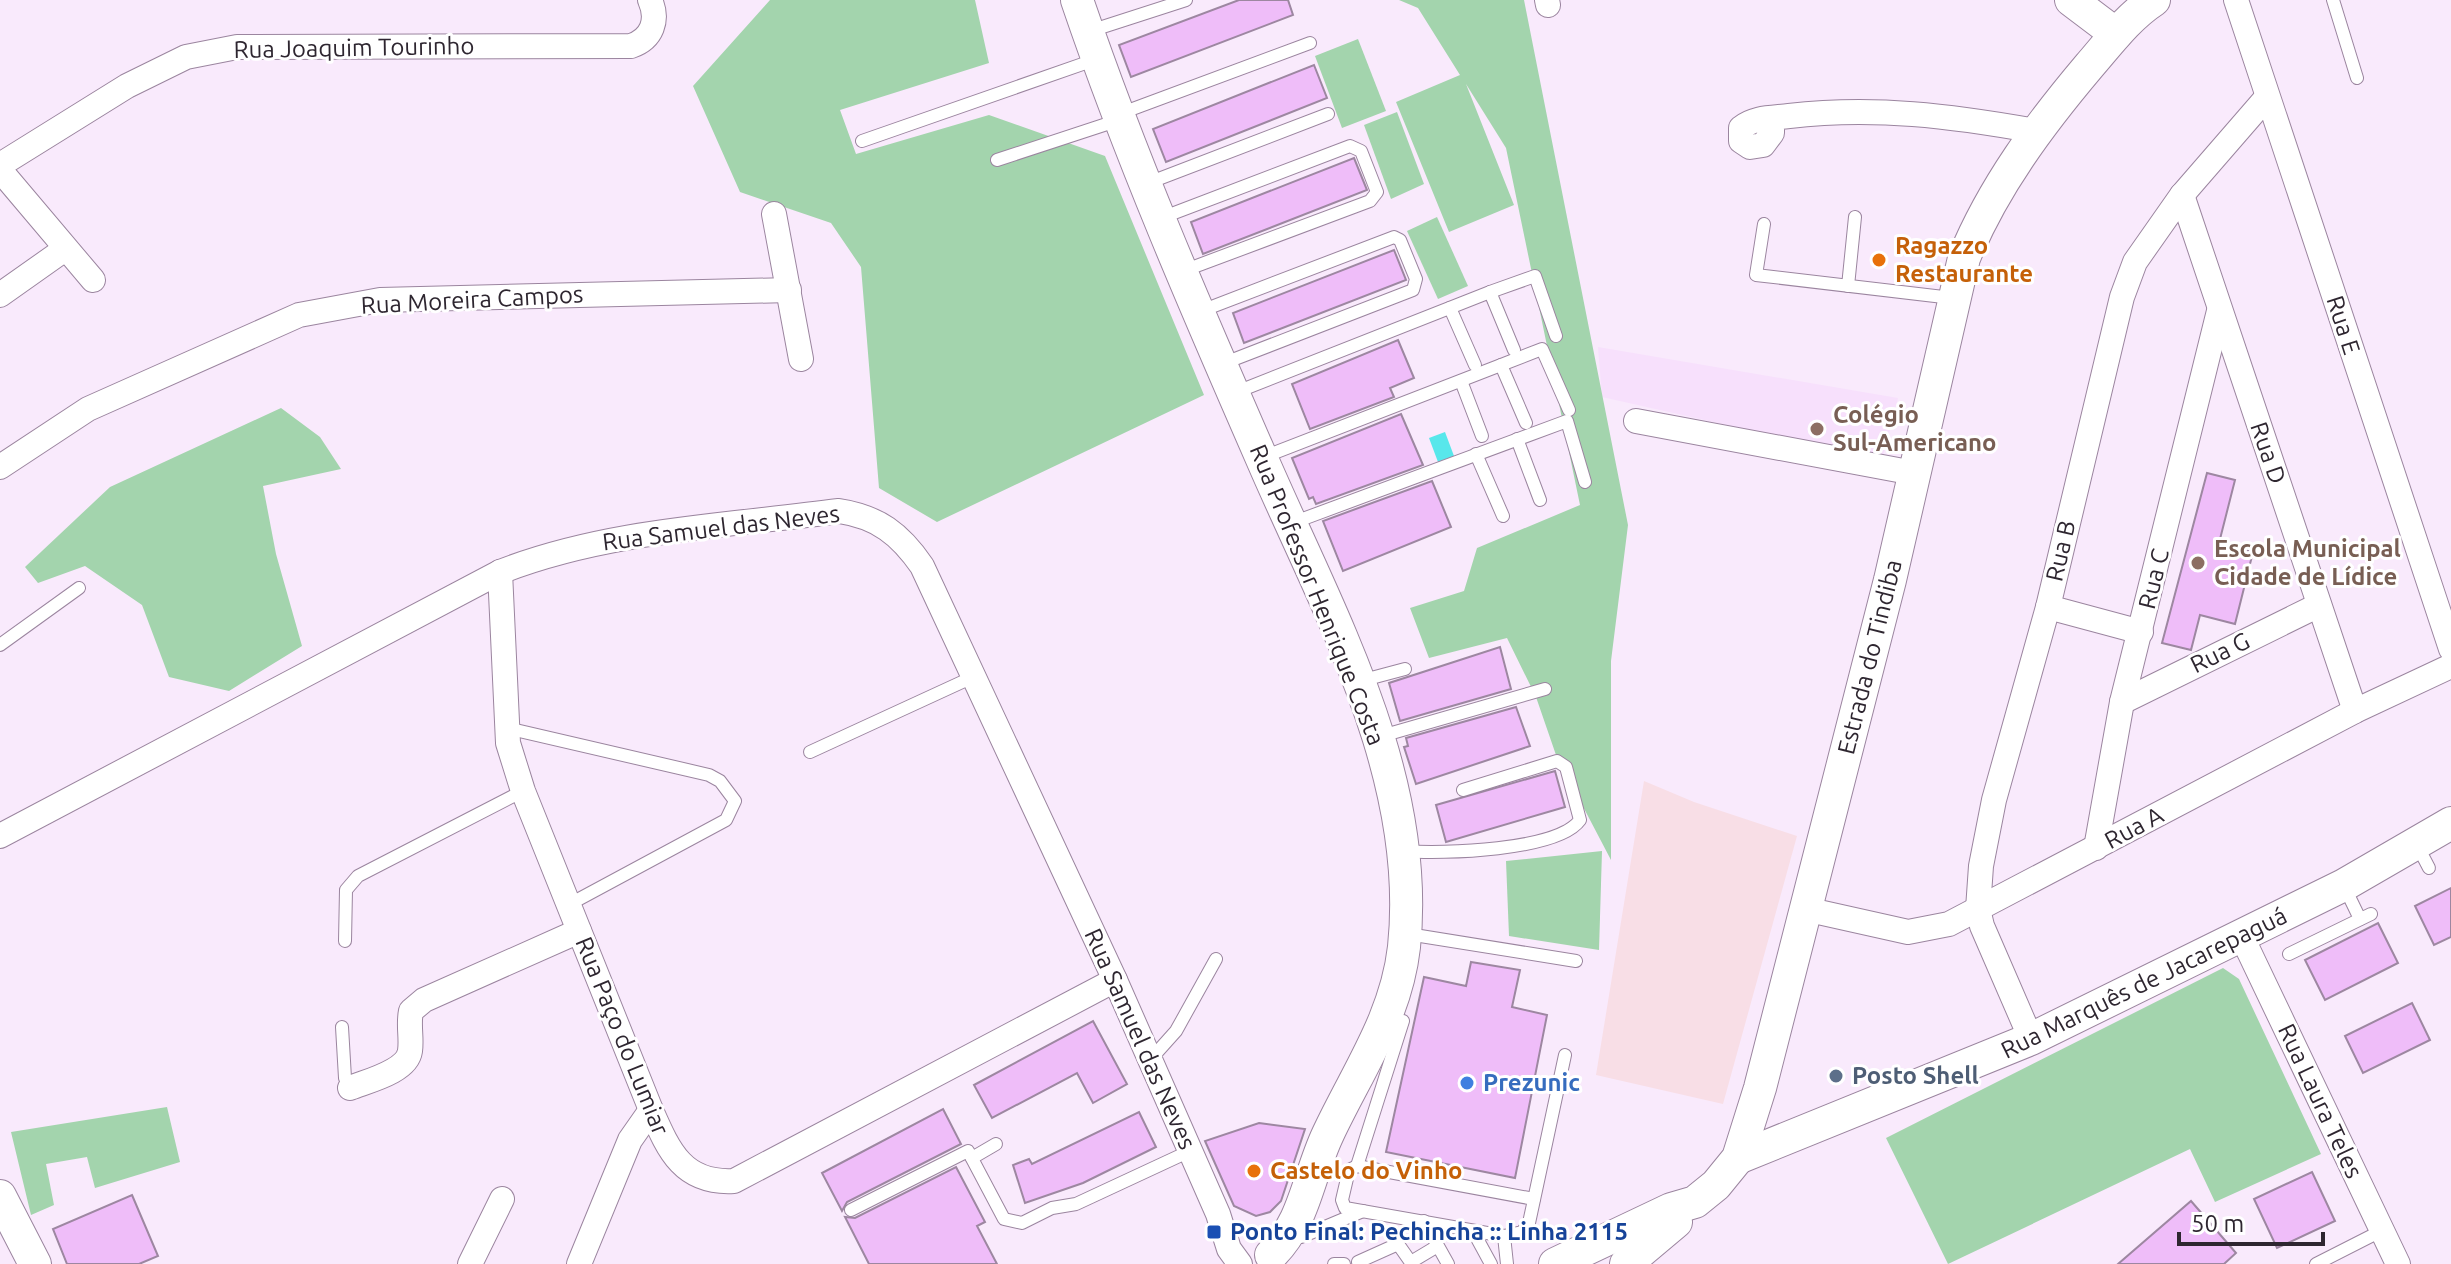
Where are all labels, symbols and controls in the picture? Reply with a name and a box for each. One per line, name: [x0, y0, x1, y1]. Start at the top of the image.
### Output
street label: Rua Joaquim Tourinho: [233, 32, 475, 63]
place label: Ragazzo Restaurante: [1895, 232, 2033, 287]
marker: Ragazzo Restaurante: [1870, 251, 1888, 269]
street label: Rua Moreira Campos: [360, 280, 584, 319]
street label: Rua E: [2321, 292, 2366, 358]
place label: Colégio Sul-Americano: [1833, 401, 1997, 456]
street label: Rua D: [2245, 418, 2292, 487]
marker: Colégio Sul-Americano: [1808, 420, 1826, 438]
street label: Rua Professor Henrique Costa: [1245, 441, 1390, 749]
street label: Rua Samuel das Neves: [601, 500, 841, 555]
street label: Rua B: [2040, 518, 2081, 584]
place label: Escola Municipal Cidade de Lídice: [2214, 535, 2401, 590]
street label: Rua C: [2133, 546, 2174, 612]
marker: Escola Municipal Cidade de Lídice: [2189, 554, 2207, 572]
street label: Estrada do Tindiba: [1832, 557, 1907, 757]
street label: Rua G: [2186, 627, 2254, 678]
street label: Rua A: [2100, 801, 2168, 854]
street label: Rua Marquês de Jacarepaguá: [1997, 901, 2291, 1064]
street label: Rua Samuel das Neves: [1080, 924, 1201, 1153]
street label: Rua Paço do Lumiar: [570, 933, 675, 1139]
street label: Rua Laura Teles: [2273, 1019, 2368, 1182]
place label: Posto Shell: [1852, 1062, 1979, 1089]
marker: Posto Shell: [1827, 1067, 1845, 1085]
place label: Prezunic: [1483, 1069, 1580, 1096]
marker: Prezunic: [1458, 1074, 1476, 1092]
place label: Castelo do Vinho: [1270, 1157, 1462, 1184]
marker: Castelo do Vinho: [1245, 1162, 1263, 1180]
scale bar: [2179, 1196, 2323, 1246]
text: 50 m: [2191, 1210, 2244, 1237]
place label: Ponto Final: Pechincha :: Linha 2115: [1230, 1218, 1628, 1245]
marker: Ponto Final: Pechincha :: Linha 2115: [1205, 1223, 1223, 1241]

